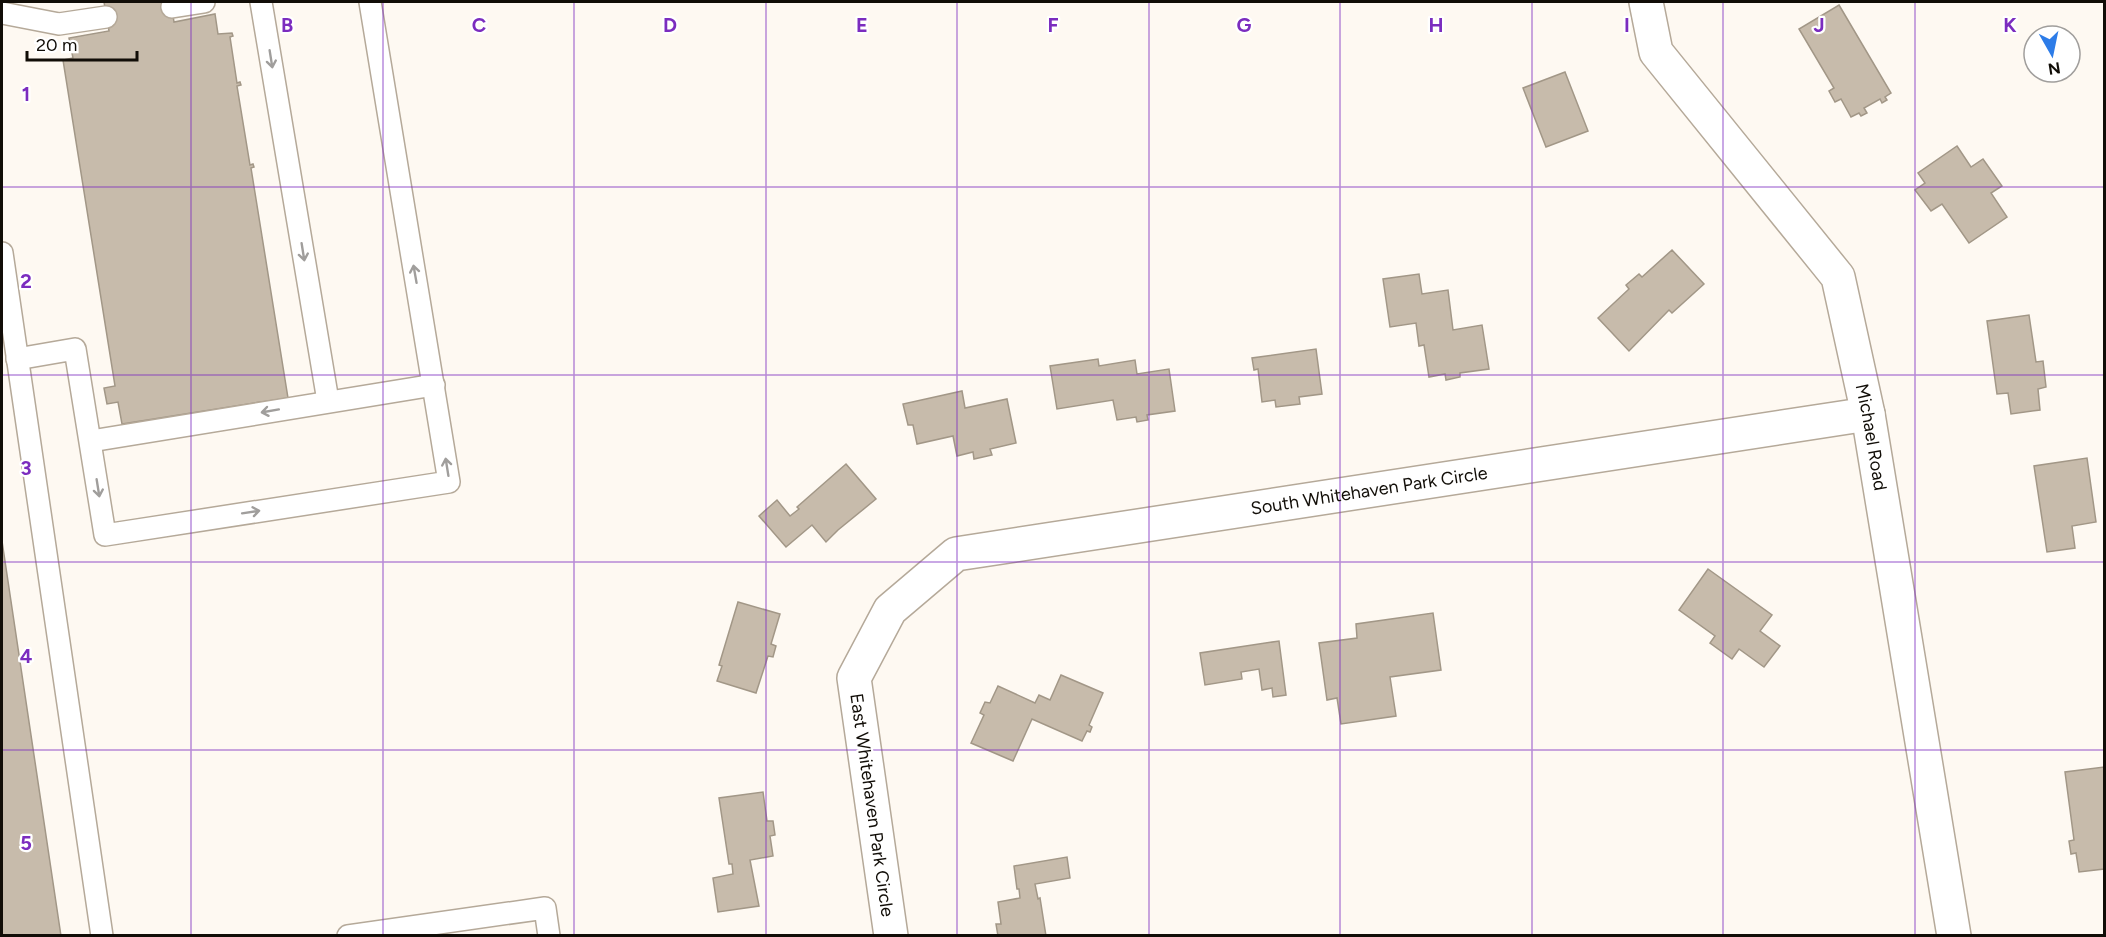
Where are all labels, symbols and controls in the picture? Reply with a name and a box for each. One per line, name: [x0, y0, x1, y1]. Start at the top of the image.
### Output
text: B: [281, 13, 293, 37]
text: C: [472, 13, 486, 37]
text: D: [663, 13, 677, 37]
text: E: [856, 13, 868, 37]
text: F: [1047, 13, 1059, 37]
text: G: [1237, 13, 1252, 37]
text: H: [1429, 13, 1444, 37]
text: I: [1624, 13, 1630, 37]
text: J: [1813, 13, 1825, 37]
text: K: [2003, 13, 2017, 37]
scale bar: [27, 24, 136, 62]
north arrow: [2022, 24, 2082, 84]
text: 20 m: [36, 34, 77, 56]
one-way arrow: [266, 49, 277, 69]
text: N: [2047, 58, 2062, 79]
text: 1: [22, 82, 30, 106]
one-way arrow: [297, 241, 308, 261]
one-way arrow: [410, 265, 421, 285]
text: 2: [20, 269, 32, 293]
street label: Michael Road: [1851, 382, 1891, 492]
one-way arrow: [261, 406, 280, 417]
text: 3: [20, 456, 32, 480]
one-way arrow: [441, 457, 452, 477]
street label: South Whitehaven Park Circle: [1249, 462, 1489, 520]
one-way arrow: [92, 477, 103, 497]
one-way arrow: [240, 507, 260, 518]
text: 4: [20, 644, 33, 668]
street label: East Whitehaven Park Circle: [845, 692, 899, 918]
text: 5: [20, 831, 32, 855]

